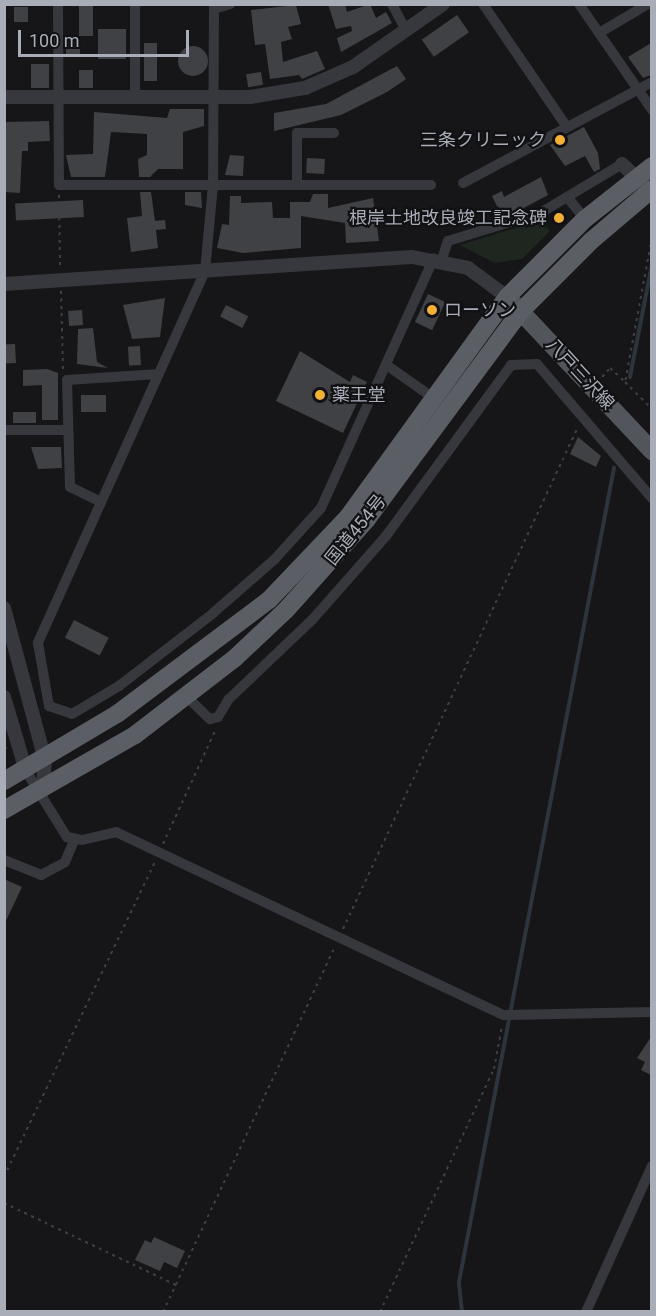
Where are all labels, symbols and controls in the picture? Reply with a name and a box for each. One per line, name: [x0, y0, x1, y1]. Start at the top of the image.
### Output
scale bar: [21, 18, 192, 56]
text: 100 m: [29, 30, 80, 51]
place label: 三条クリニック: [420, 129, 546, 151]
marker: 三条クリニック: [551, 131, 569, 149]
place label: 根岸土地改良竣工記念碑: [349, 207, 547, 229]
marker: 根岸土地改良竣工記念碑: [552, 211, 566, 225]
place label: ローソン: [444, 299, 516, 321]
marker: ローソン: [425, 303, 439, 317]
street label: 八戸三沢線: [541, 334, 619, 414]
place label: 薬王堂: [332, 384, 386, 406]
marker: 薬王堂: [313, 388, 327, 402]
street label: 国道454号: [321, 490, 391, 570]

